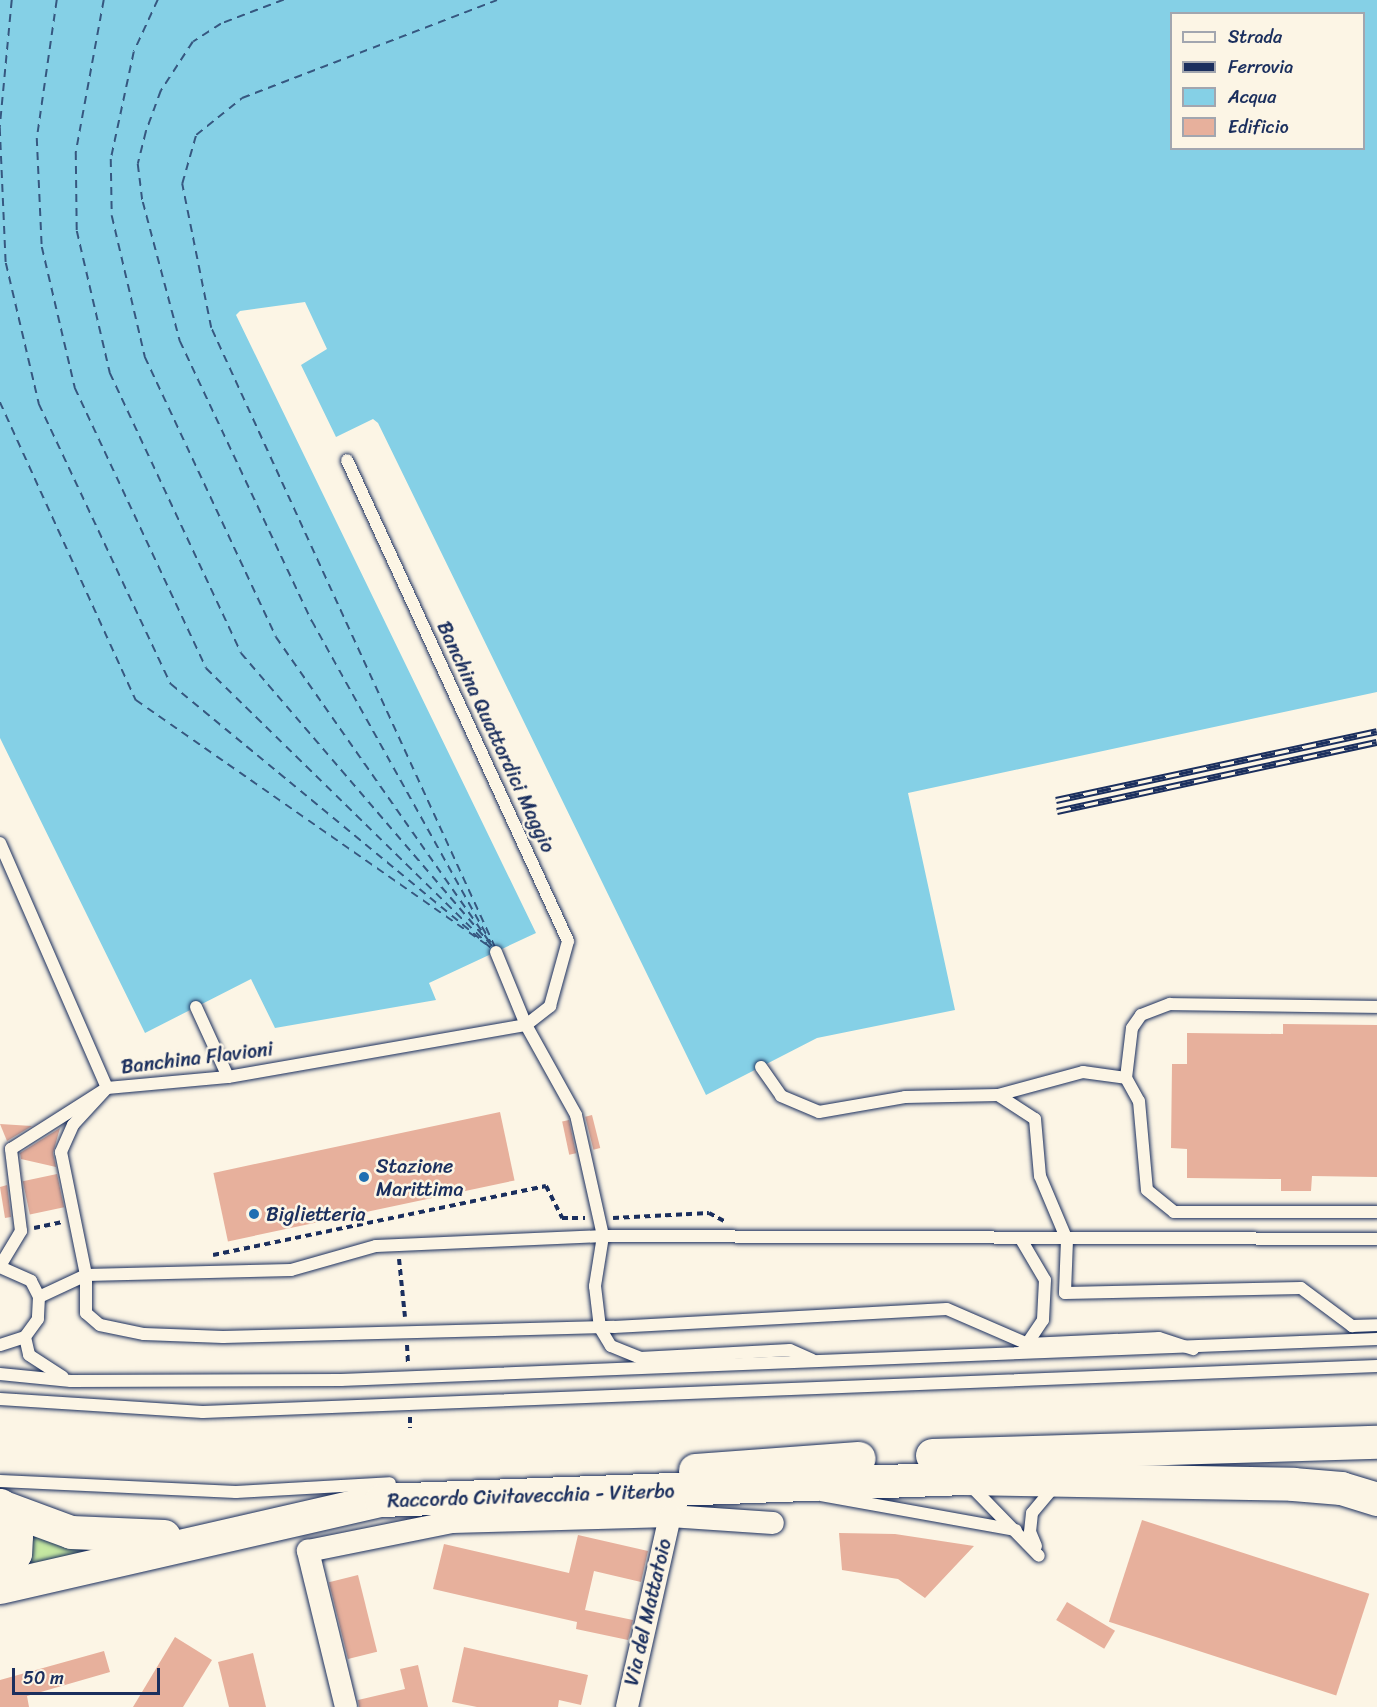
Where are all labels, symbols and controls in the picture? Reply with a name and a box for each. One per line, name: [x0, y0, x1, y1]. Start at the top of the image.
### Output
legend: [1170, 12, 1365, 150]
text: Strada: [1228, 21, 1282, 53]
text: Ferrovia: [1228, 51, 1293, 83]
text: Acqua: [1228, 81, 1276, 113]
text: Edificio: [1228, 111, 1289, 143]
street label: Banchina Quattordici Maggio: [432, 617, 560, 857]
street label: Banchina Flavioni: [120, 1037, 274, 1079]
place label: Stazione Marittima: [376, 1154, 464, 1201]
marker: Stazione Marittima: [357, 1170, 371, 1184]
place label: Biglietteria: [266, 1202, 366, 1226]
marker: Biglietteria: [247, 1207, 261, 1221]
street label: Raccordo Civitavecchia - Viterbo: [387, 1479, 675, 1513]
street label: Via del Mattatoio: [619, 1535, 677, 1689]
scale bar: [15, 1656, 164, 1694]
text: 50 m: [23, 1662, 64, 1694]

